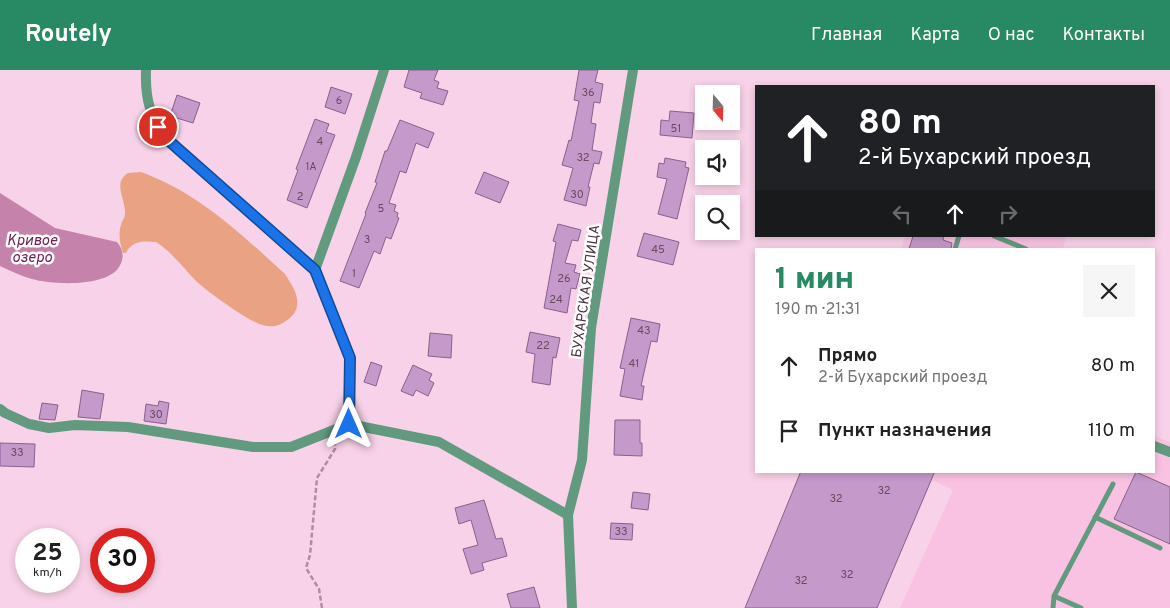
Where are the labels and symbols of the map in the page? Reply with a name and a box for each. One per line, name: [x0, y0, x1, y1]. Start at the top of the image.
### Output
north arrow: [695, 85, 740, 130]
house number: 36: [581, 86, 595, 100]
house number: 6: [336, 94, 342, 108]
pin: [137, 106, 179, 148]
house number: 51: [671, 122, 681, 136]
house number: 4: [317, 135, 324, 149]
house number: 32: [576, 151, 590, 165]
house number: 1А: [305, 160, 317, 174]
house number: 30: [570, 188, 584, 202]
house number: 2: [297, 190, 303, 204]
house number: 5: [378, 202, 385, 216]
street label: БУХАРСКАЯ УЛИЦА: [569, 224, 604, 359]
water label: Кривое озеро: [7, 232, 57, 268]
house number: 3: [364, 233, 370, 247]
house number: 45: [651, 243, 665, 257]
house number: 1: [352, 267, 356, 281]
house number: 26: [557, 272, 571, 286]
house number: 24: [549, 293, 563, 307]
house number: 43: [637, 324, 651, 338]
house number: 22: [536, 339, 550, 353]
house number: 41: [629, 357, 639, 371]
position arrow: [322, 397, 374, 449]
house number: 30: [149, 408, 163, 422]
house number: 33: [10, 446, 24, 460]
house number: 32: [877, 484, 891, 498]
house number: 32: [829, 492, 843, 506]
house number: 33: [614, 525, 628, 539]
speed limit sign: 30: [90, 528, 155, 593]
house number: 32: [840, 568, 854, 582]
house number: 32: [794, 574, 808, 588]

